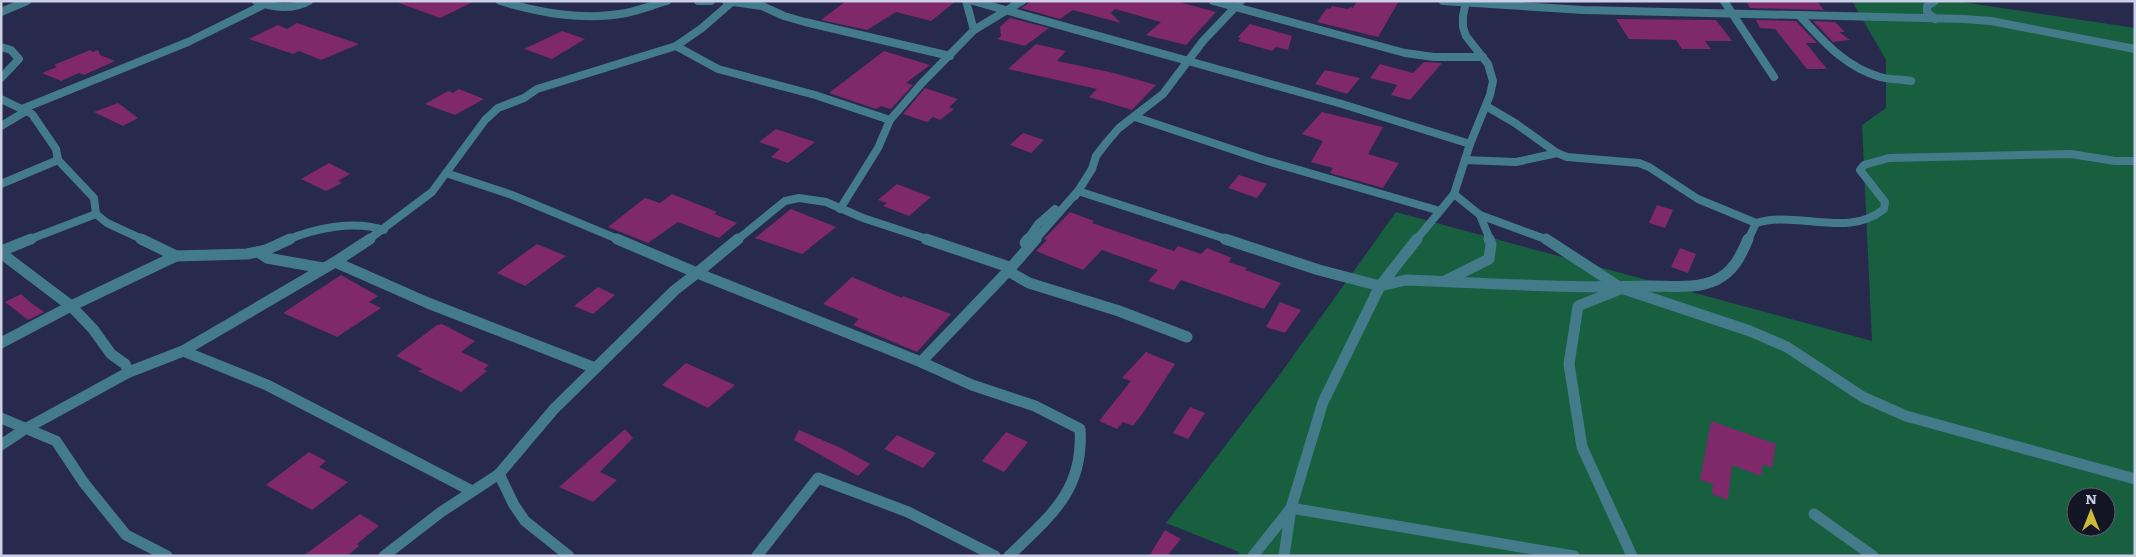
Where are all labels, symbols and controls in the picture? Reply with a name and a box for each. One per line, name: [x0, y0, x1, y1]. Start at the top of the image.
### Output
north arrow: [2066, 487, 2116, 537]
text: N: [2085, 488, 2097, 508]

